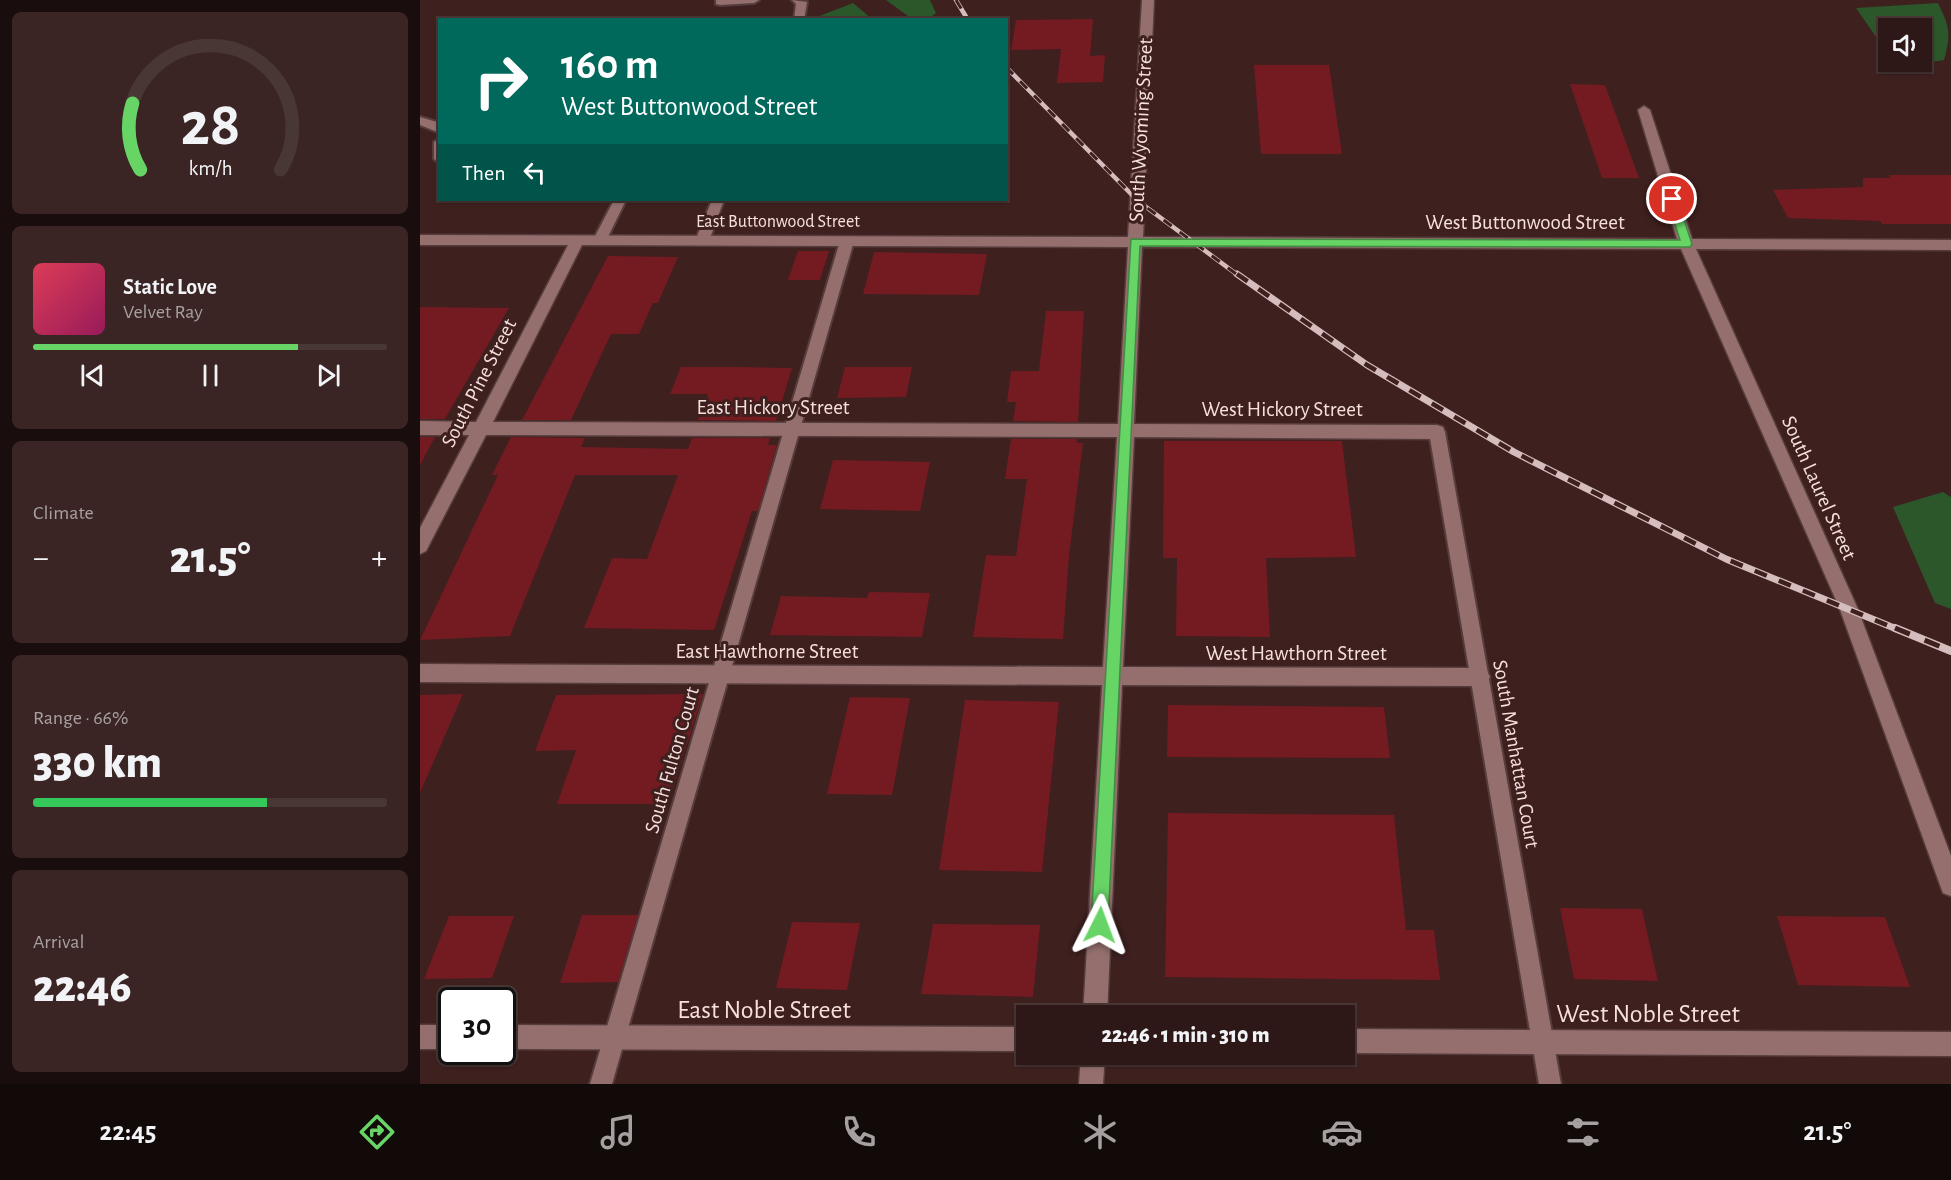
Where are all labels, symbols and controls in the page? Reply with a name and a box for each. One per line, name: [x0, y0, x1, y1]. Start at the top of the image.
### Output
map controls: [1878, 18, 1932, 72]
button: sound: [1878, 18, 1932, 72]
street label: South Wyoming Street: [1126, 37, 1156, 223]
icon: right: [462, 42, 540, 120]
text: 160 m: [561, 44, 659, 86]
text: West Buttonwood Street: [561, 93, 817, 120]
text: 28: [180, 94, 240, 156]
icon: left: [518, 156, 551, 189]
text: km/h: [188, 159, 232, 180]
text: Then: [462, 162, 506, 184]
pin: [1646, 173, 1697, 224]
icon: arrive: [1655, 182, 1688, 215]
street label: West Buttonwood Street: [1425, 212, 1625, 233]
street label: East Buttonwood Street: [696, 213, 860, 231]
text: Static Love: [123, 276, 217, 298]
text: Velvet Ray: [123, 302, 203, 322]
street label: South Pine Street: [438, 315, 521, 451]
icon: previous: [76, 359, 109, 392]
icon: pause: [194, 359, 227, 392]
icon: next: [312, 359, 345, 392]
street label: East Hickory Street: [696, 397, 850, 418]
street label: West Hickory Street: [1201, 399, 1363, 420]
street label: South Laurel Street: [1778, 413, 1860, 563]
text: Climate: [33, 503, 94, 523]
text: 21.5°: [169, 536, 251, 581]
text: −: [33, 542, 49, 575]
text: +: [371, 542, 387, 575]
street label: East Hawthorne Street: [676, 641, 859, 662]
street label: West Hawthorn Street: [1205, 643, 1387, 664]
street label: South Manhattan Court: [1489, 658, 1543, 850]
street label: South Fulton Court: [641, 684, 703, 836]
text: Range · 66%: [33, 708, 128, 728]
text: 330 km: [33, 741, 162, 786]
position arrow: [1068, 893, 1132, 957]
text: Arrival: [33, 932, 84, 952]
text: 22:46: [33, 965, 132, 1010]
speed limit sign: 30: [438, 987, 516, 1065]
street label: East Noble Street: [677, 997, 851, 1023]
street label: West Noble Street: [1556, 1001, 1740, 1027]
text: 22:46 · 1 min · 310 m: [1102, 1024, 1269, 1046]
icon: directions: [356, 1111, 398, 1153]
icon: music: [597, 1111, 639, 1153]
icon: phone: [838, 1111, 880, 1153]
icon: climate: [1079, 1111, 1121, 1153]
icon: car: [1321, 1111, 1363, 1153]
icon: filters: [1562, 1111, 1604, 1153]
text: 22:45: [100, 1118, 156, 1145]
text: 21.5°: [1803, 1118, 1851, 1145]

